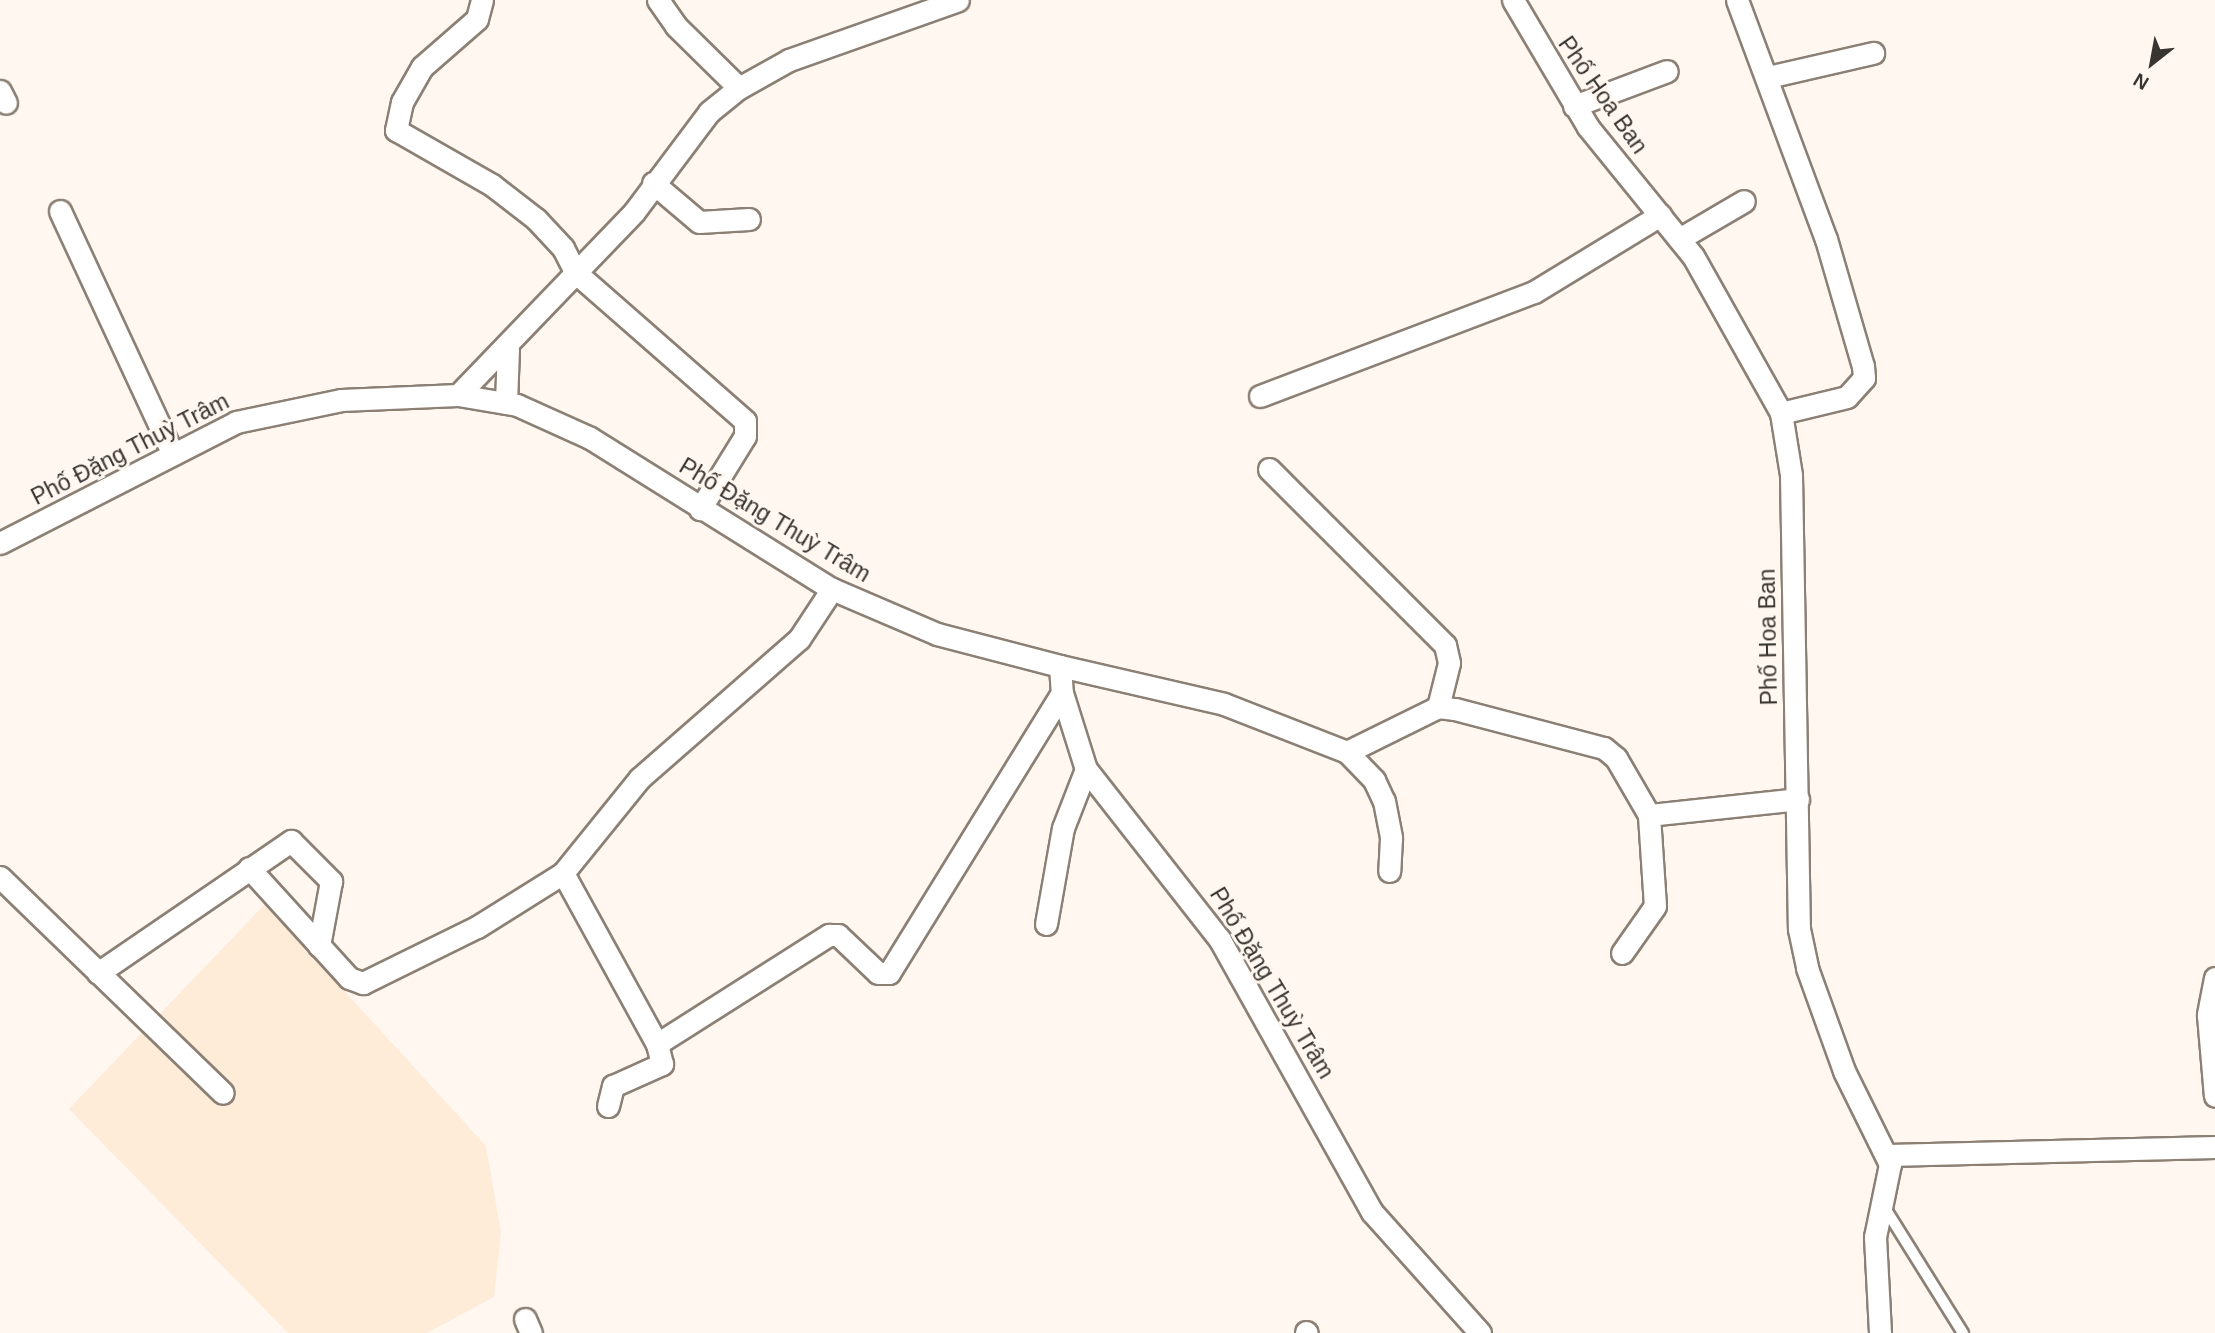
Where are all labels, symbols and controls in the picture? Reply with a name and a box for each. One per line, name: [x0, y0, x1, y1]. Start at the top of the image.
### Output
north arrow: [2117, 28, 2187, 98]
street label: Phố Hoa Ban: [1552, 31, 1654, 159]
text: N: [2130, 69, 2152, 94]
street label: Phố Đặng Thuỳ Trâm: [26, 387, 234, 511]
street label: Phố Đặng Thuỳ Trâm: [674, 452, 876, 588]
street label: Phố Hoa Ban: [1753, 568, 1783, 706]
street label: Phố Đặng Thuỳ Trâm: [1204, 882, 1340, 1084]

